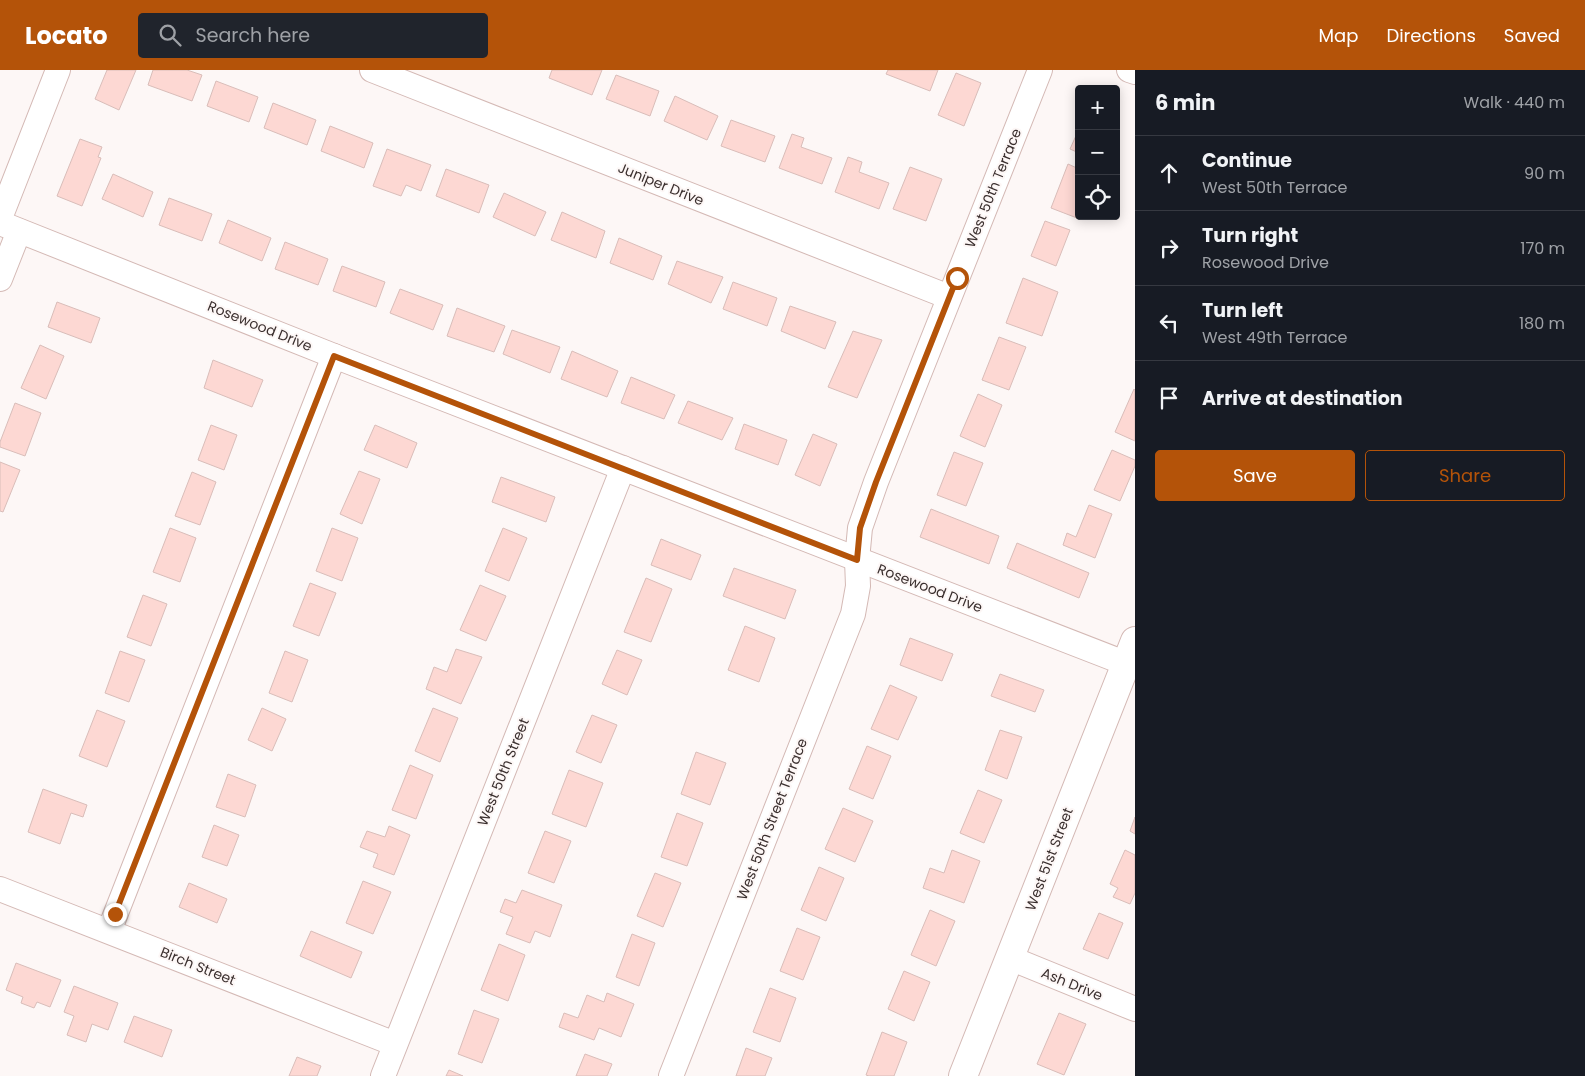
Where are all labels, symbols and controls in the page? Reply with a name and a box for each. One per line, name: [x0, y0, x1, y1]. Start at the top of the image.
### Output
search box: [138, 13, 488, 58]
text: Locato: [25, 19, 108, 52]
icon: search: [156, 21, 184, 49]
text: Search here: [196, 22, 310, 49]
text: Map: [1319, 23, 1358, 48]
text: Directions: [1386, 23, 1476, 48]
text: Saved: [1504, 23, 1560, 48]
map controls: [1075, 85, 1120, 220]
button: +: [1075, 85, 1120, 130]
text: 6 min: [1155, 88, 1215, 117]
text: Walk · 440 m: [1464, 91, 1565, 114]
street label: West 50th Terrace: [960, 125, 1026, 251]
button: −: [1075, 130, 1120, 175]
text: Continue: [1202, 147, 1292, 174]
street label: Juniper Drive: [615, 158, 707, 210]
icon: ahead: [1155, 159, 1183, 187]
text: 90 m: [1524, 162, 1565, 185]
button: locate: [1075, 175, 1120, 220]
text: West 50th Terrace: [1202, 176, 1347, 199]
text: Turn right: [1202, 222, 1298, 249]
icon: right: [1155, 234, 1183, 262]
text: 170 m: [1520, 237, 1565, 260]
text: Rosewood Drive: [1202, 251, 1329, 274]
route start: [946, 267, 969, 290]
street label: Rosewood Drive: [205, 296, 316, 356]
text: Turn left: [1202, 297, 1283, 324]
icon: left: [1155, 309, 1183, 337]
text: 180 m: [1519, 312, 1565, 335]
text: West 49th Terrace: [1202, 326, 1347, 349]
icon: arrive: [1155, 384, 1183, 412]
text: Arrive at destination: [1202, 385, 1403, 412]
button: Save: [1155, 450, 1355, 501]
button: Share: [1365, 450, 1565, 501]
street label: Rosewood Drive: [875, 559, 986, 617]
street label: West 50th Street: [472, 715, 534, 829]
street label: West 50th Street Terrace: [732, 735, 812, 903]
street label: West 51st Street: [1020, 805, 1078, 913]
route end: [104, 903, 127, 926]
street label: Birch Street: [157, 942, 239, 990]
street label: Ash Drive: [1038, 963, 1106, 1005]

